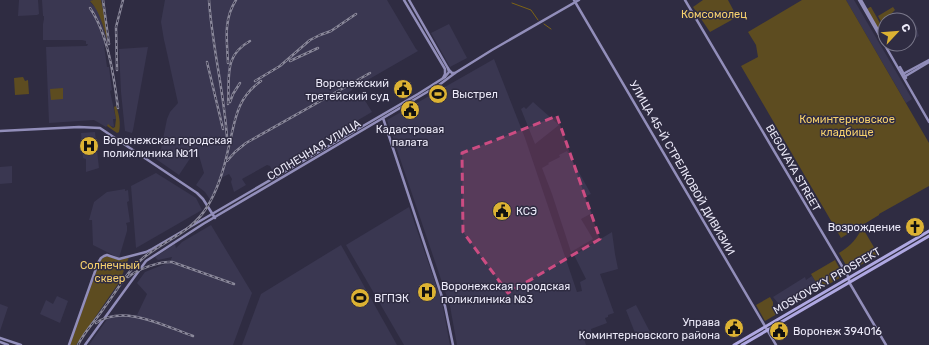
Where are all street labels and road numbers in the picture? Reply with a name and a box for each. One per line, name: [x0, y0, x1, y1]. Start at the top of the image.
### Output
street label: УЛИЦА 45-Й СТРЕЛКОВОЙ ДИВИЗИИ: [627, 78, 737, 258]
street label: СОЛНЕЧНАЯ УЛИЦА: [265, 117, 364, 183]
street label: BEGOVAYA STREET: [763, 122, 823, 214]
street label: MOSKOVSKY PROSPEKT: [771, 245, 883, 317]

